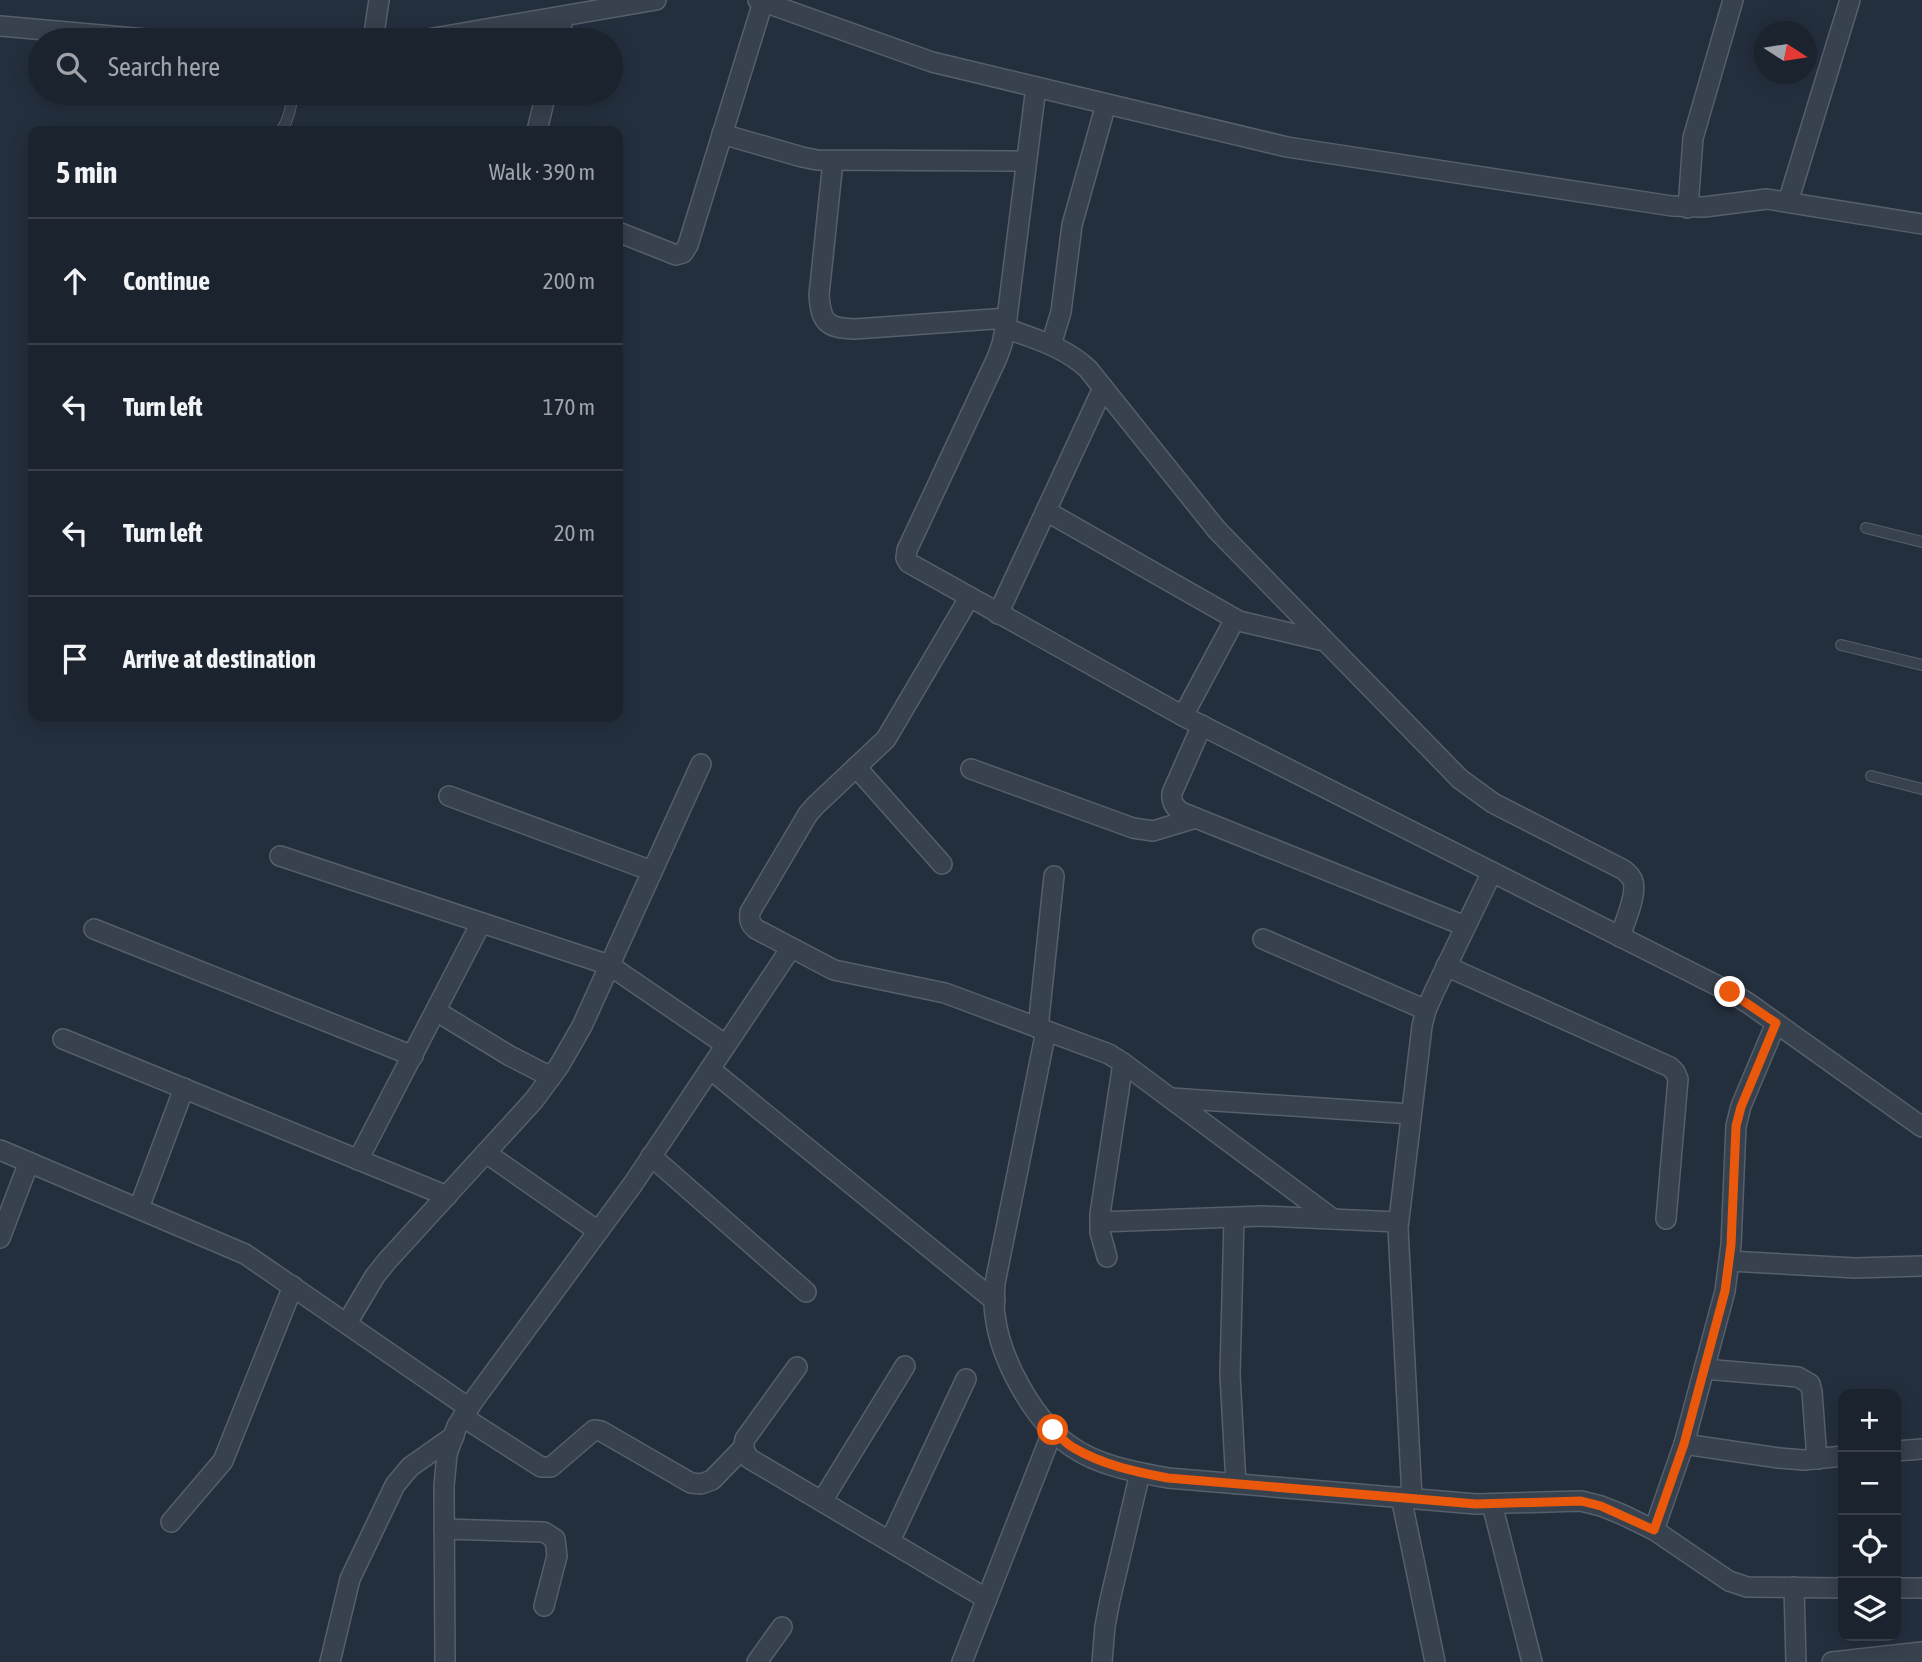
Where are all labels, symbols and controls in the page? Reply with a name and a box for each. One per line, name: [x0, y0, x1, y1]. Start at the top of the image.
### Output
north arrow: [1754, 21, 1817, 84]
search box: [28, 28, 623, 105]
icon: search: [52, 48, 90, 86]
text: Search here: [108, 52, 220, 82]
text: 5 min: [56, 155, 117, 189]
text: Walk · 390 m: [489, 159, 595, 185]
icon: ahead: [56, 262, 94, 300]
text: Continue: [123, 266, 210, 296]
text: 200 m: [543, 268, 595, 294]
icon: left: [56, 388, 94, 426]
text: Turn left: [123, 392, 203, 422]
text: 170 m: [543, 394, 595, 420]
icon: left: [56, 514, 94, 552]
text: Turn left: [123, 518, 203, 548]
text: 20 m: [554, 520, 595, 546]
icon: arrive: [56, 640, 94, 678]
text: Arrive at destination: [123, 644, 316, 674]
route end: [1714, 976, 1745, 1007]
map controls: [1838, 1389, 1901, 1641]
button: +: [1838, 1389, 1901, 1452]
route start: [1037, 1414, 1068, 1445]
button: −: [1838, 1452, 1901, 1515]
button: locate: [1838, 1515, 1901, 1578]
button: layers: [1838, 1578, 1901, 1641]

